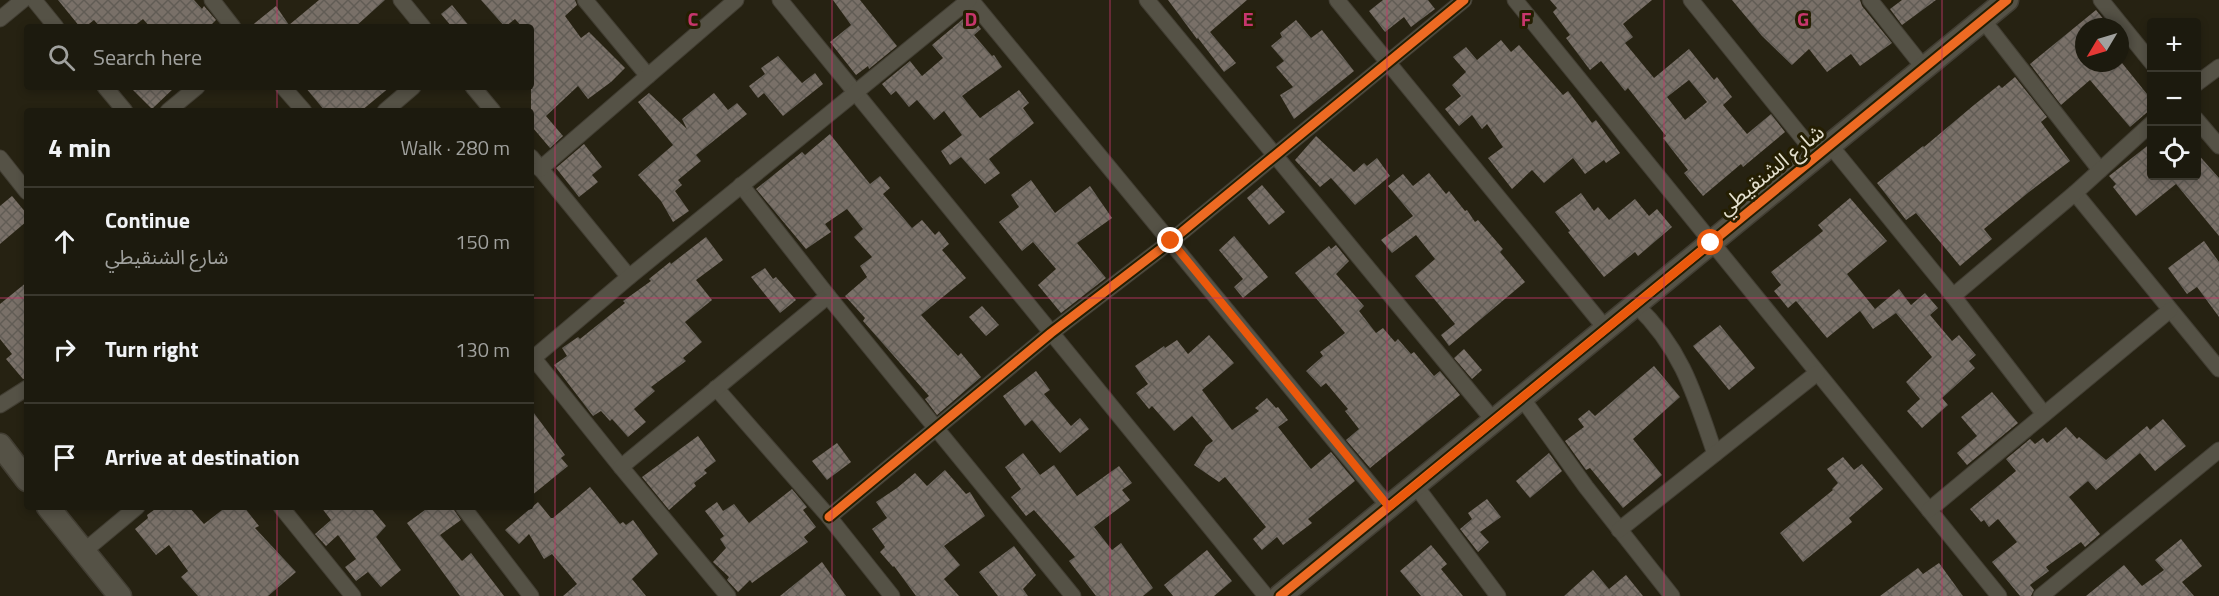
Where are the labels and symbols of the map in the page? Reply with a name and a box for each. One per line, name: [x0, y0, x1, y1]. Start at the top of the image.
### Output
text: C: [688, 3, 699, 34]
text: D: [965, 3, 977, 34]
text: E: [1242, 3, 1254, 34]
text: F: [1521, 3, 1532, 34]
text: G: [1797, 3, 1809, 34]
north arrow: [2075, 18, 2129, 72]
street label: شارع الشنقيطي: [1710, 116, 1831, 223]
route end: [1157, 227, 1183, 253]
route start: [1697, 229, 1723, 255]

